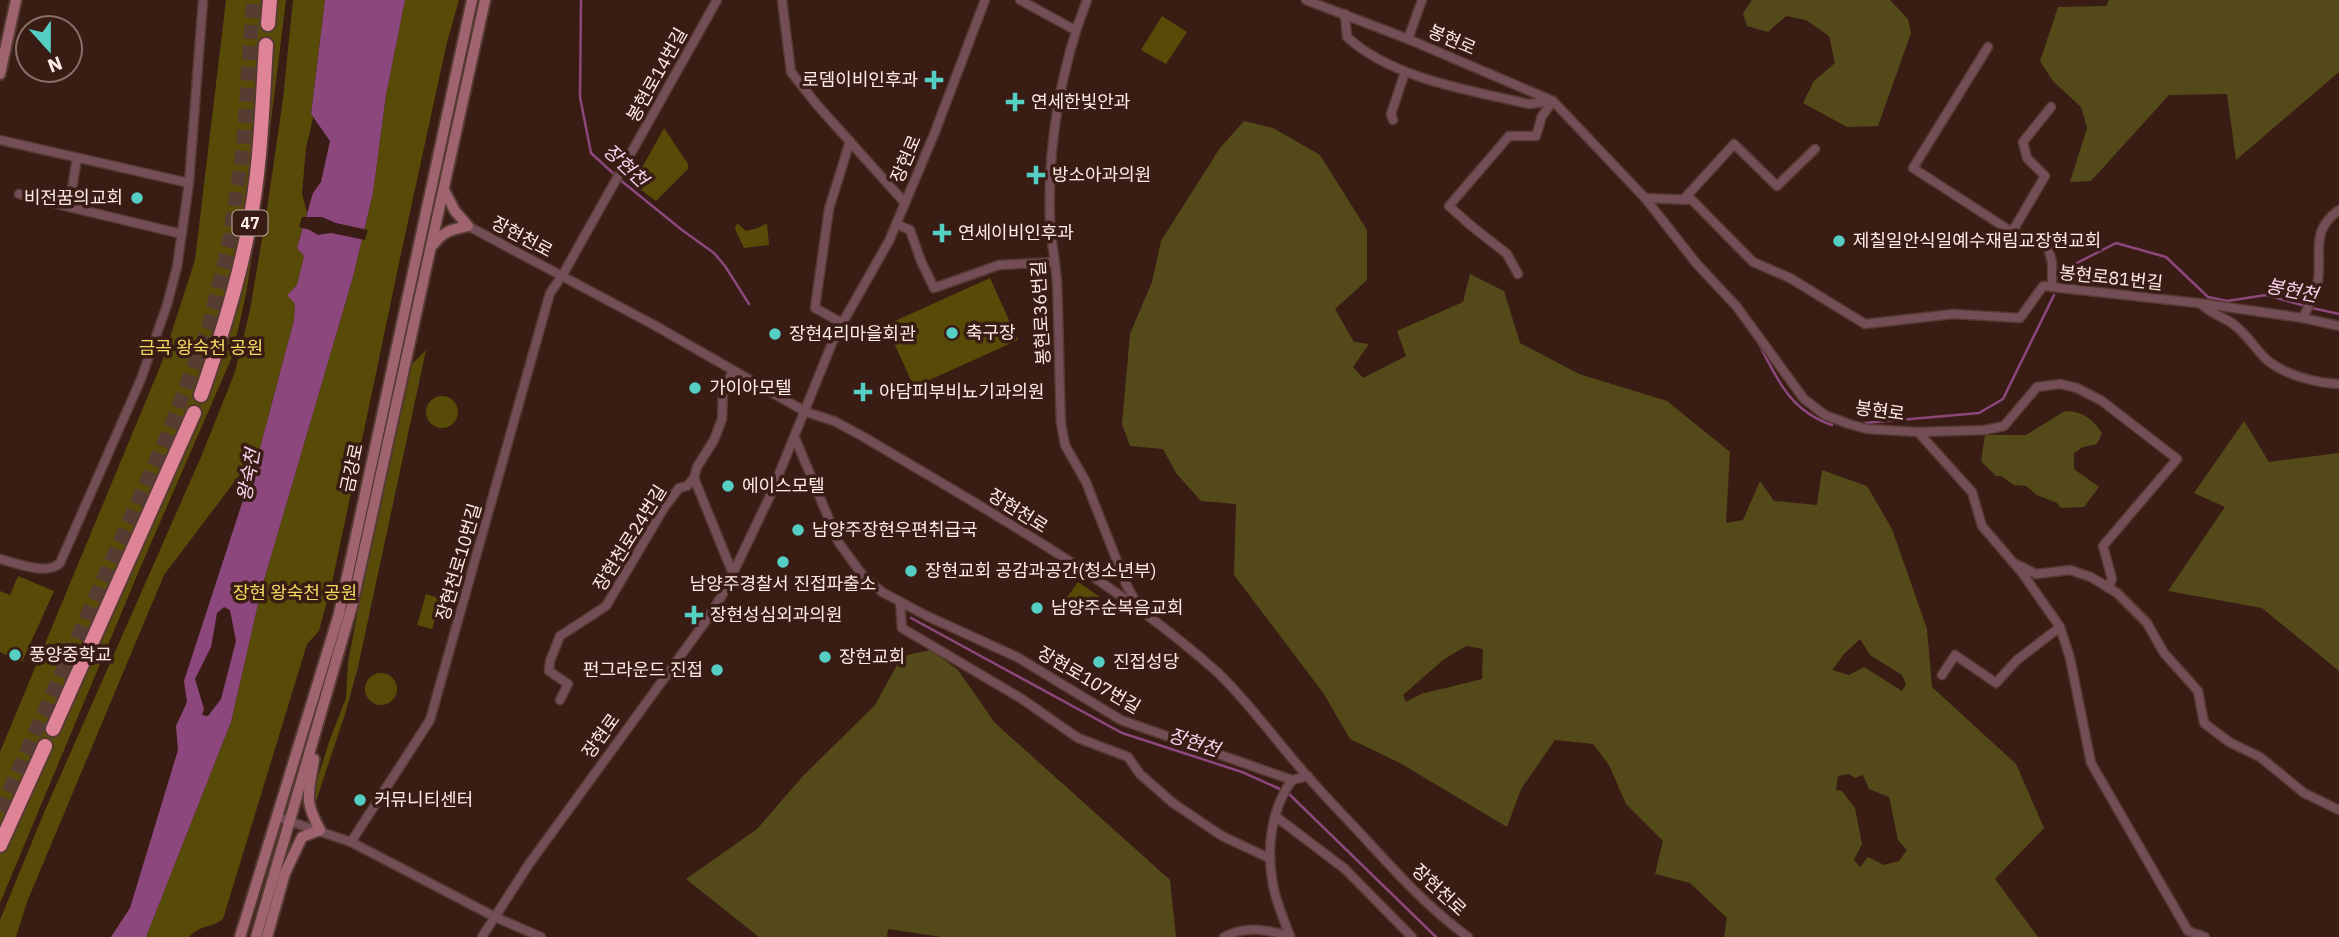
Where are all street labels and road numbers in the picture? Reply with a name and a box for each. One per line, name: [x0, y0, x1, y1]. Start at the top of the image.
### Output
street label: 봉현로: [1425, 19, 1480, 60]
street label: 봉현로14번길: [621, 24, 692, 126]
street label: 장현로: [885, 131, 926, 186]
road number: 47: [232, 210, 268, 236]
street label: 장현천로: [488, 211, 557, 262]
street label: 봉현로36번길: [1026, 260, 1055, 366]
street label: 봉현로81번길: [2058, 261, 2164, 294]
street label: 봉현로: [1854, 396, 1906, 425]
street label: 금강로: [335, 441, 368, 495]
street label: 장현천로24번길: [588, 480, 671, 595]
street label: 장현천로: [984, 483, 1052, 538]
street label: 장현천로10번길: [431, 501, 486, 623]
street label: 장현로107번길: [1034, 641, 1145, 718]
street label: 장현로: [577, 709, 625, 763]
street label: 장현천로: [1407, 859, 1471, 921]

